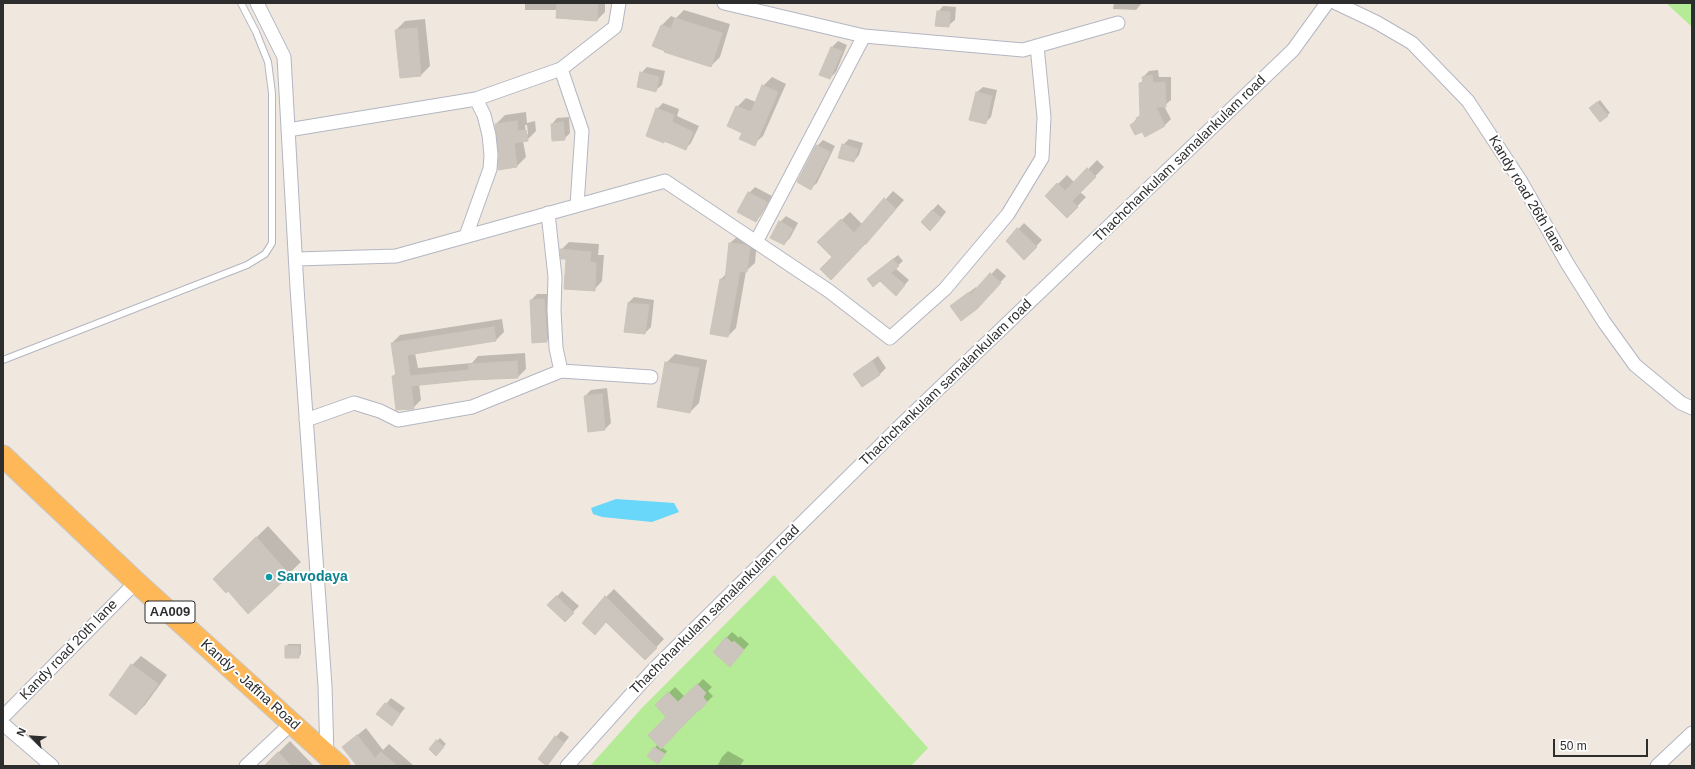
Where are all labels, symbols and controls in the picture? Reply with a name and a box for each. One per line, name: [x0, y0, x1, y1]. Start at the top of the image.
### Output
street label: Thachchankulam samalankulam road: [1090, 72, 1270, 246]
street label: Kandy road 26th lane: [1485, 133, 1567, 255]
street label: Thachchankulam samalankulam road: [856, 296, 1036, 470]
street label: Thachchankulam samalankulam road: [627, 522, 803, 698]
place label: Sarvodaya: [277, 569, 348, 585]
marker: Sarvodaya: [264, 572, 274, 582]
street label: Kandy road 20th lane: [17, 596, 121, 704]
road number: AA009: [145, 601, 195, 623]
street label: Kandy - Jaffna Road: [197, 636, 303, 734]
north arrow: [12, 717, 52, 757]
text: N: [14, 726, 28, 738]
scale bar: [1555, 731, 1650, 757]
text: 50 m: [1560, 739, 1587, 753]

